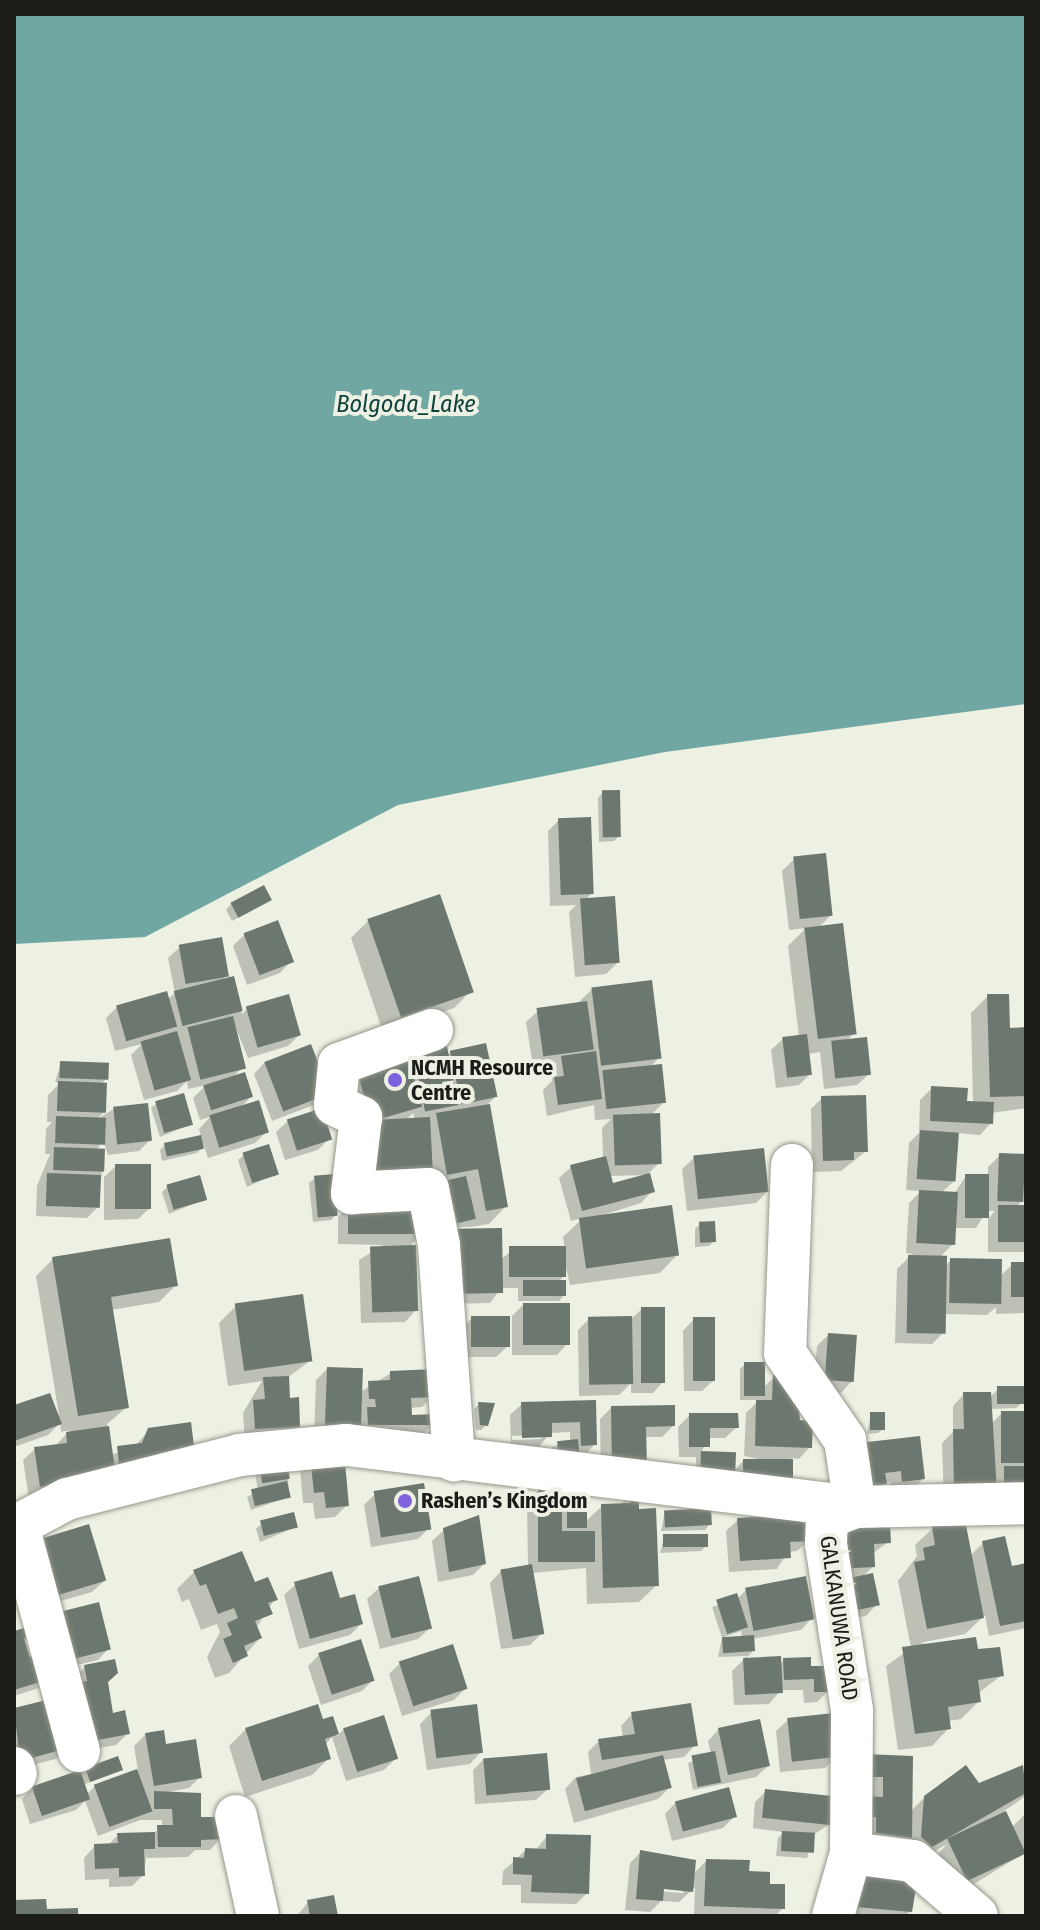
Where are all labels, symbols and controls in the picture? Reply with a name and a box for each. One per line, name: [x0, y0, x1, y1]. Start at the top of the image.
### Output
water label: Bolgoda_Lake: [336, 391, 476, 419]
place label: NCMH Resource Centre: [411, 1054, 553, 1106]
marker: NCMH Resource Centre: [386, 1071, 404, 1089]
place label: Rashen’s Kingdom: [421, 1488, 588, 1514]
marker: Rashen’s Kingdom: [396, 1492, 414, 1510]
street label: GALKANUWA ROAD: [814, 1534, 864, 1702]

